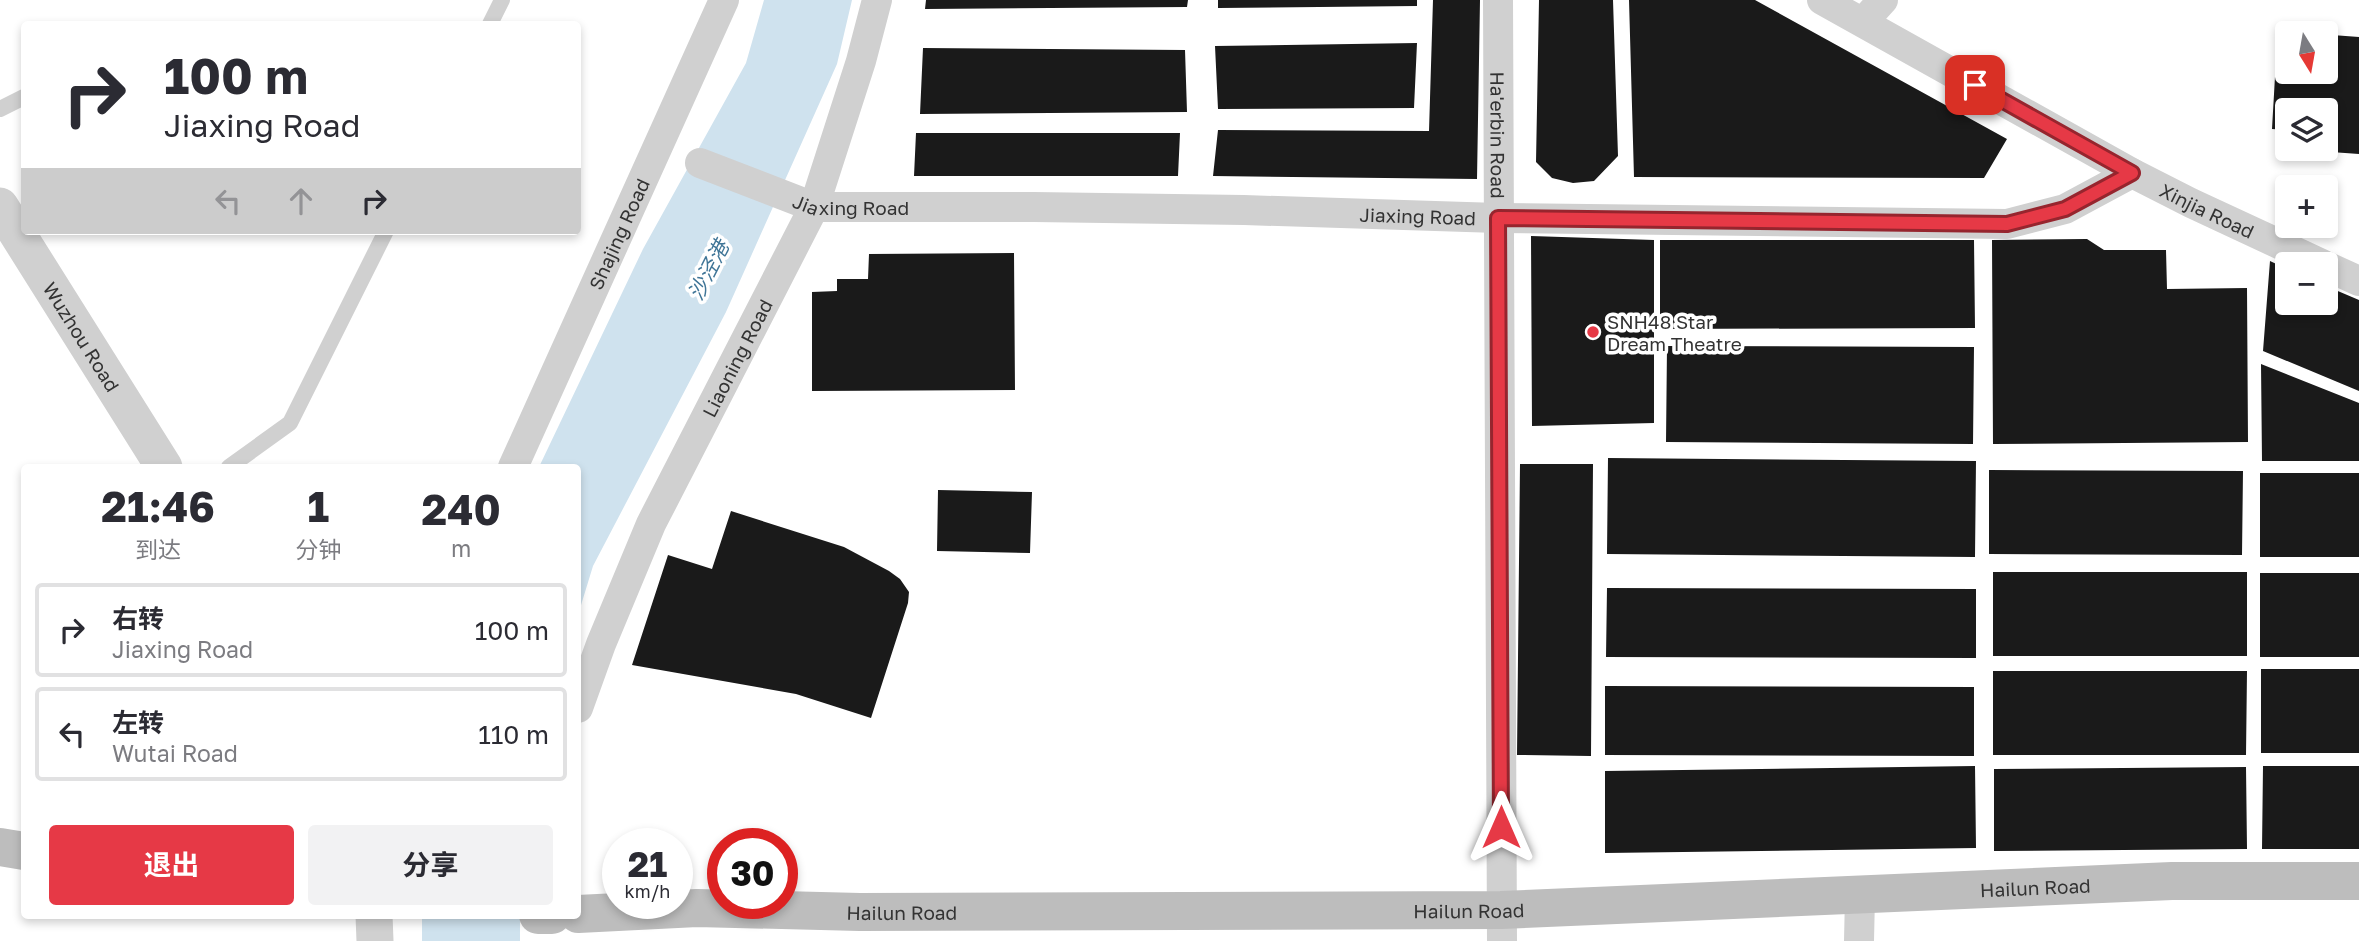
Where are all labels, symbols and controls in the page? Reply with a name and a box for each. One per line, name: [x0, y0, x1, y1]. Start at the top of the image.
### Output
north arrow: [2275, 21, 2338, 84]
map controls: [2275, 21, 2338, 315]
text: 100 m: [164, 46, 308, 105]
icon: right: [49, 49, 140, 140]
pin: [1945, 55, 2005, 115]
icon: arrive: [1956, 66, 1994, 104]
street label: Ha'erbin Road: [1487, 71, 1510, 199]
button: layers: [2275, 98, 2338, 161]
text: Jiaxing Road: [164, 106, 360, 144]
street label: Shajing Road: [583, 175, 653, 293]
button: +: [2275, 175, 2338, 238]
street label: Xinjia Road: [2156, 178, 2258, 242]
icon: left: [209, 182, 247, 220]
icon: ahead: [282, 182, 320, 220]
icon: right: [355, 182, 393, 220]
street label: Jiaxing Road: [790, 189, 909, 219]
street label: Jiaxing Road: [1359, 202, 1476, 229]
water label: 沙泾港: [682, 233, 735, 304]
button: −: [2275, 252, 2338, 315]
street label: Wuzhou Road: [39, 277, 125, 395]
street label: Liaoning Road: [697, 295, 776, 421]
place label: SNH48 Star Dream Theatre: [1607, 310, 1742, 355]
marker: SNH48 Star Dream Theatre: [1585, 324, 1601, 340]
text: 21:46: [101, 481, 215, 531]
text: 1: [307, 481, 329, 531]
text: 240: [422, 484, 501, 534]
text: m: [451, 534, 471, 562]
text: 到达: [135, 535, 181, 563]
text: 分钟: [295, 535, 341, 563]
text: 右转: [112, 603, 164, 634]
icon: right: [53, 611, 91, 649]
text: 100 m: [475, 615, 549, 646]
text: Jiaxing Road: [112, 635, 253, 663]
text: 左转: [112, 707, 164, 738]
icon: left: [53, 715, 91, 753]
text: 110 m: [478, 719, 549, 750]
text: Wutai Road: [112, 739, 238, 767]
position arrow: [1464, 790, 1538, 864]
button: 退出: [49, 825, 294, 905]
button: 分享: [308, 825, 553, 905]
speed limit sign: 30: [707, 828, 798, 919]
text: 21: [628, 843, 667, 885]
street label: Hailun Road: [1979, 873, 2091, 901]
text: km/h: [625, 880, 670, 902]
street label: Hailun Road: [1413, 898, 1525, 922]
street label: Hailun Road: [846, 900, 957, 924]

